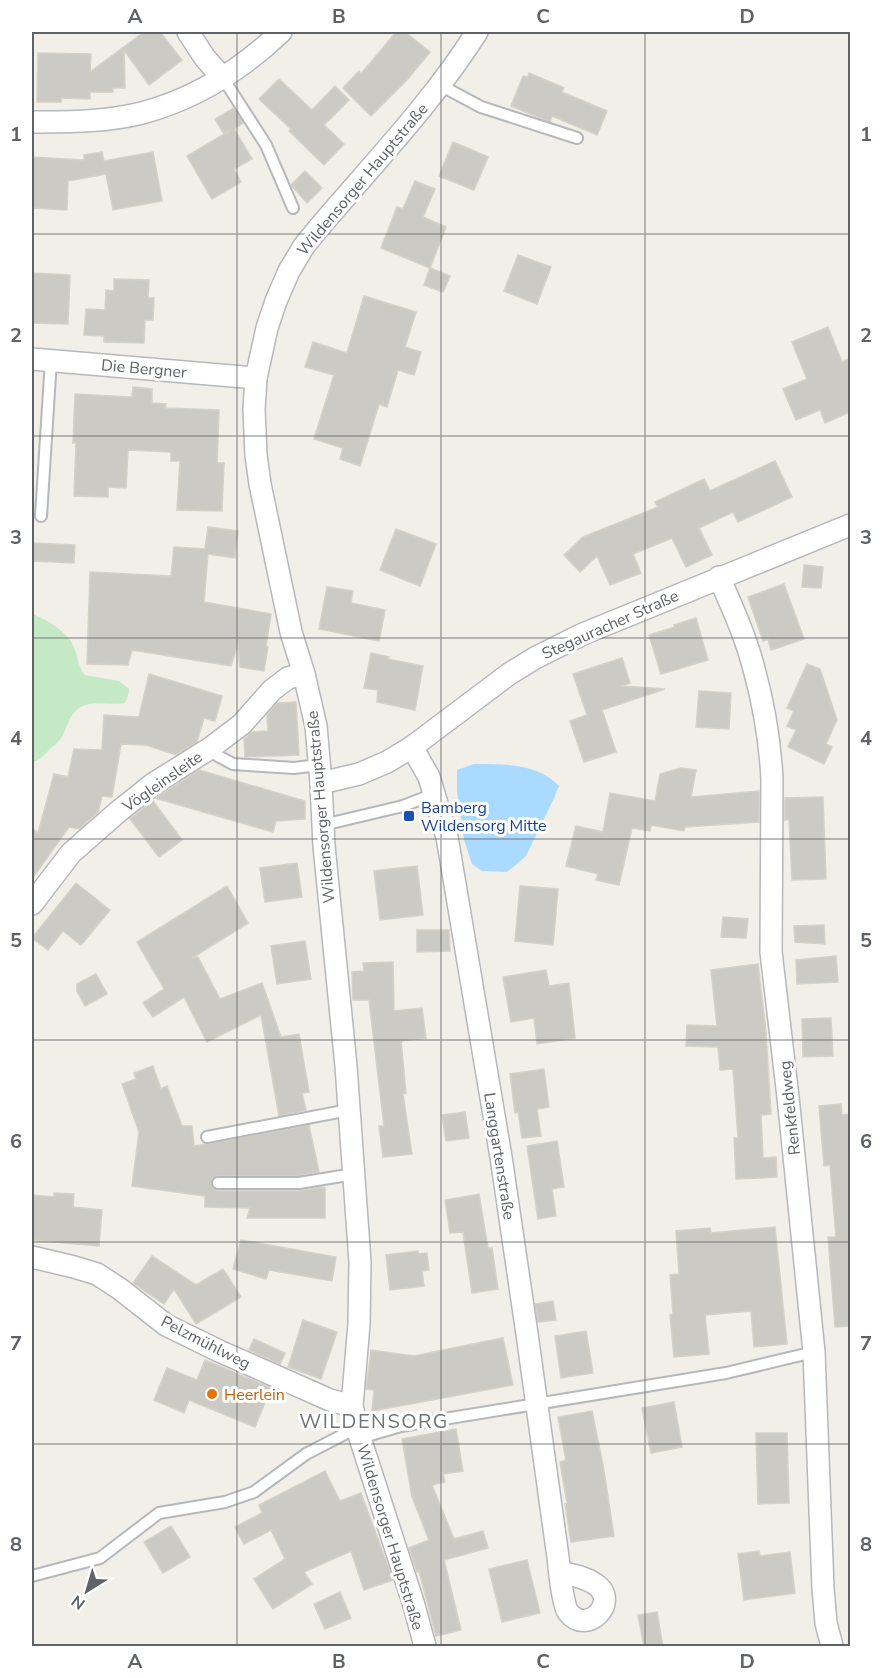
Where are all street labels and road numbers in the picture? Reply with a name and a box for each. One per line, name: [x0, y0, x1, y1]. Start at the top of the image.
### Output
street label: Wildensorger Hauptstraße: [292, 99, 433, 261]
street label: Die Bergner: [100, 354, 188, 384]
street label: Stegauracher Straße: [539, 585, 682, 665]
street label: Wildensorger Hauptstraße: [302, 710, 340, 904]
street label: Vögleinsleite: [117, 746, 207, 818]
street label: Renkfeldweg: [774, 1060, 806, 1156]
street label: Langgartenstraße: [478, 1091, 520, 1221]
street label: Pelzmühlweg: [157, 1311, 254, 1375]
street label: Wildensorger Hauptstraße: [351, 1442, 429, 1633]

